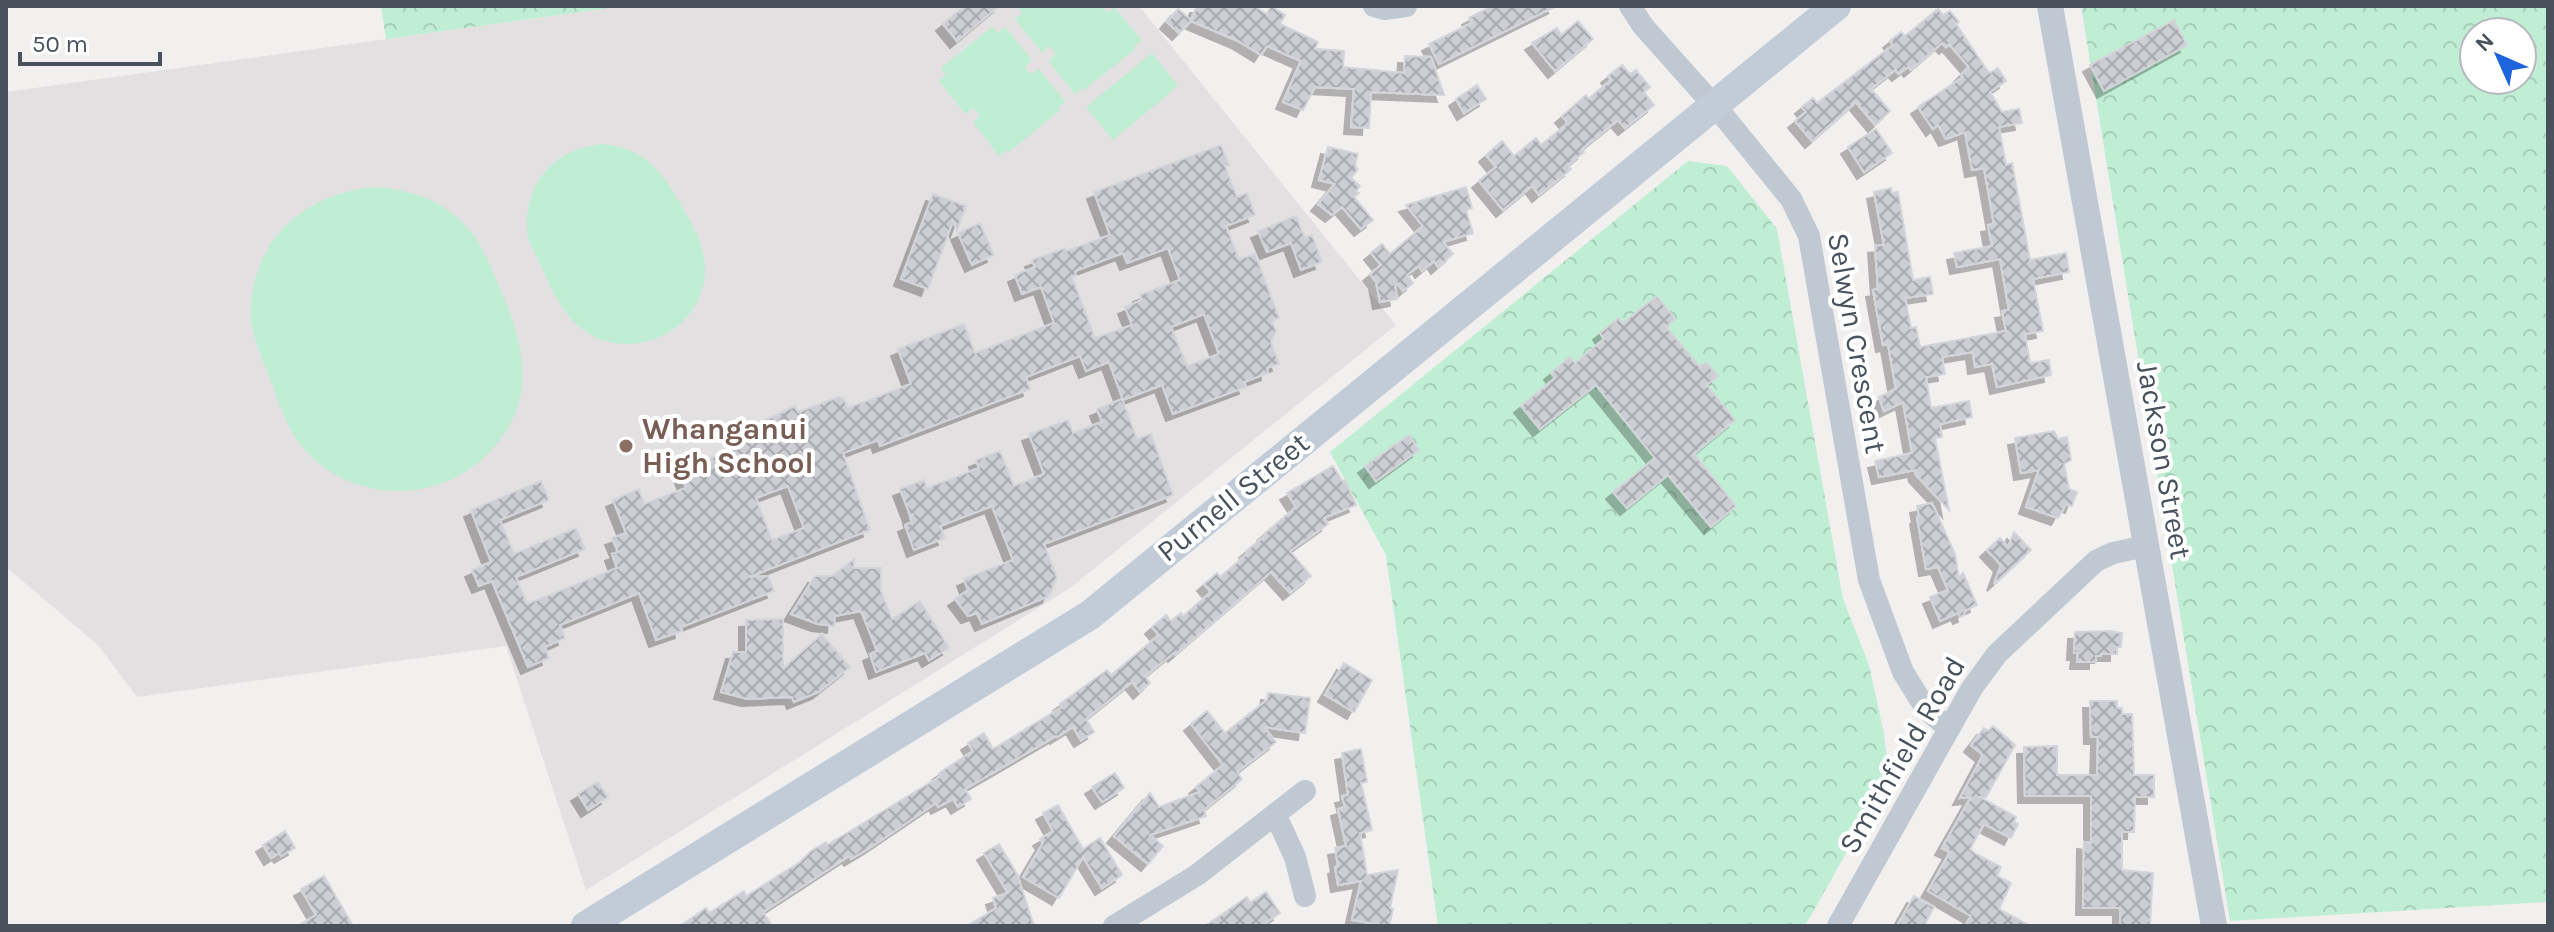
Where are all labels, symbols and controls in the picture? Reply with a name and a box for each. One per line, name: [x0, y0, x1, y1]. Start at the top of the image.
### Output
scale bar: [20, 16, 160, 66]
north arrow: [2458, 16, 2538, 96]
text: N: [2470, 28, 2499, 57]
text: 50 m: [32, 30, 88, 58]
street label: Selwyn Crescent: [1820, 230, 1894, 456]
street label: Jackson Street: [2129, 358, 2199, 562]
place label: Whanganui High School: [642, 411, 814, 481]
street label: Purnell Street: [1150, 425, 1316, 569]
marker: Whanganui High School: [617, 437, 635, 455]
street label: Smithfield Road: [1831, 650, 1973, 860]

